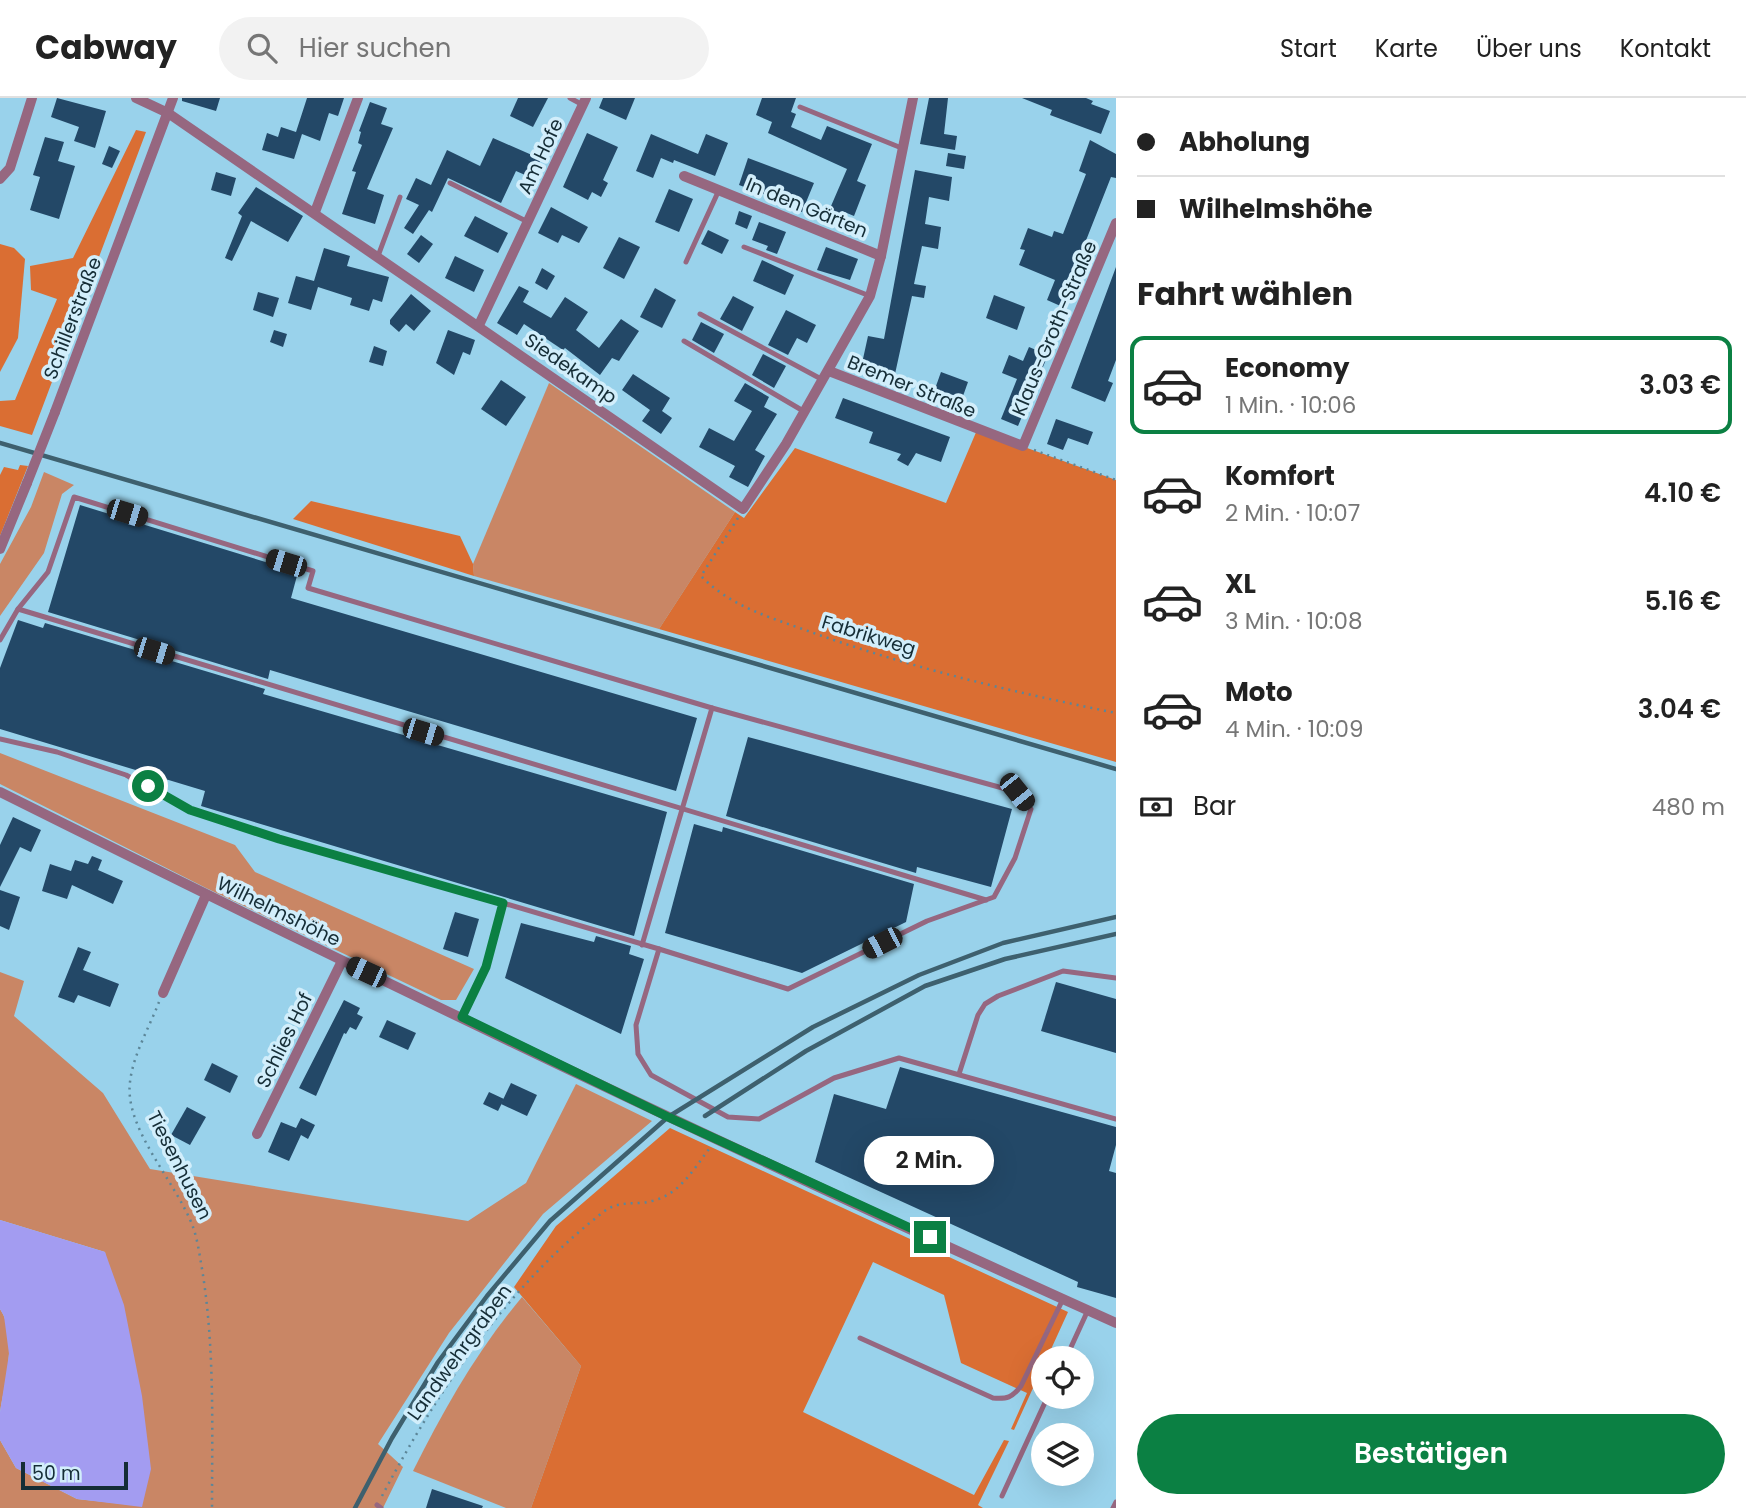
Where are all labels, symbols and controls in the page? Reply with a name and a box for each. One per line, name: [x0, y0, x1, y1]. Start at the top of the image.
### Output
search box: [219, 17, 709, 80]
text: Cabway: [35, 24, 177, 71]
icon: search: [243, 29, 281, 67]
text: Hier suchen: [299, 30, 451, 66]
text: Start: [1280, 32, 1337, 65]
text: Karte: [1375, 32, 1438, 65]
text: Über uns: [1476, 32, 1582, 65]
text: Kontakt: [1620, 32, 1711, 65]
street label: Am Hofe: [511, 114, 570, 199]
text: Abholung: [1179, 124, 1310, 160]
street label: In den Gärten: [742, 171, 872, 244]
text: Wilhelmshöhe: [1179, 191, 1373, 227]
street label: Klaus-Groth-Straße: [1005, 237, 1104, 420]
street label: Schillerstraße: [37, 253, 108, 383]
text: Fahrt wählen: [1137, 271, 1353, 316]
street label: Siedekamp: [519, 327, 623, 410]
street label: Bremer Straße: [843, 348, 980, 425]
text: Economy: [1225, 350, 1349, 386]
icon: car: [1141, 354, 1204, 417]
text: 3.03 €: [1639, 367, 1721, 403]
text: 1 Min. · 10:06: [1225, 389, 1356, 421]
text: Komfort: [1225, 458, 1335, 494]
icon: car: [1141, 462, 1204, 525]
text: 4.10 €: [1644, 475, 1721, 511]
car: [104, 497, 151, 529]
text: 2 Min. · 10:07: [1225, 497, 1360, 529]
car: [263, 547, 310, 579]
text: XL: [1225, 566, 1256, 602]
icon: car: [1141, 570, 1204, 633]
text: 5.16 €: [1644, 583, 1721, 619]
text: 3 Min. · 10:08: [1225, 605, 1363, 637]
street label: Fabrikweg: [819, 608, 919, 663]
car: [131, 635, 178, 667]
text: Moto: [1225, 674, 1293, 710]
icon: car: [1141, 678, 1204, 741]
text: 3.04 €: [1638, 691, 1721, 727]
text: 4 Min. · 10:09: [1225, 713, 1363, 745]
car: [400, 716, 447, 748]
car: [996, 769, 1039, 815]
route start: [132, 770, 164, 802]
icon: cash: [1137, 788, 1175, 826]
text: Bar: [1193, 788, 1236, 824]
text: 480 m: [1652, 791, 1725, 823]
street label: Wilhelmshöhe: [213, 870, 345, 953]
car: [859, 924, 906, 962]
car: [343, 954, 390, 990]
street label: Schlies Hof: [250, 988, 319, 1092]
street label: Tiesenhusen: [141, 1106, 219, 1224]
callout: 2 Min.: [865, 1136, 995, 1184]
text: 2 Min.: [896, 1144, 962, 1176]
route end: [914, 1221, 946, 1253]
street label: Landwehrgraben: [401, 1279, 518, 1426]
map controls: [1031, 1346, 1094, 1486]
button: locate: [1031, 1346, 1094, 1409]
button: Bestätigen: [1137, 1414, 1725, 1494]
button: layers: [1031, 1423, 1094, 1486]
scale bar: [21, 1459, 128, 1491]
text: 50 m: [32, 1460, 81, 1487]

